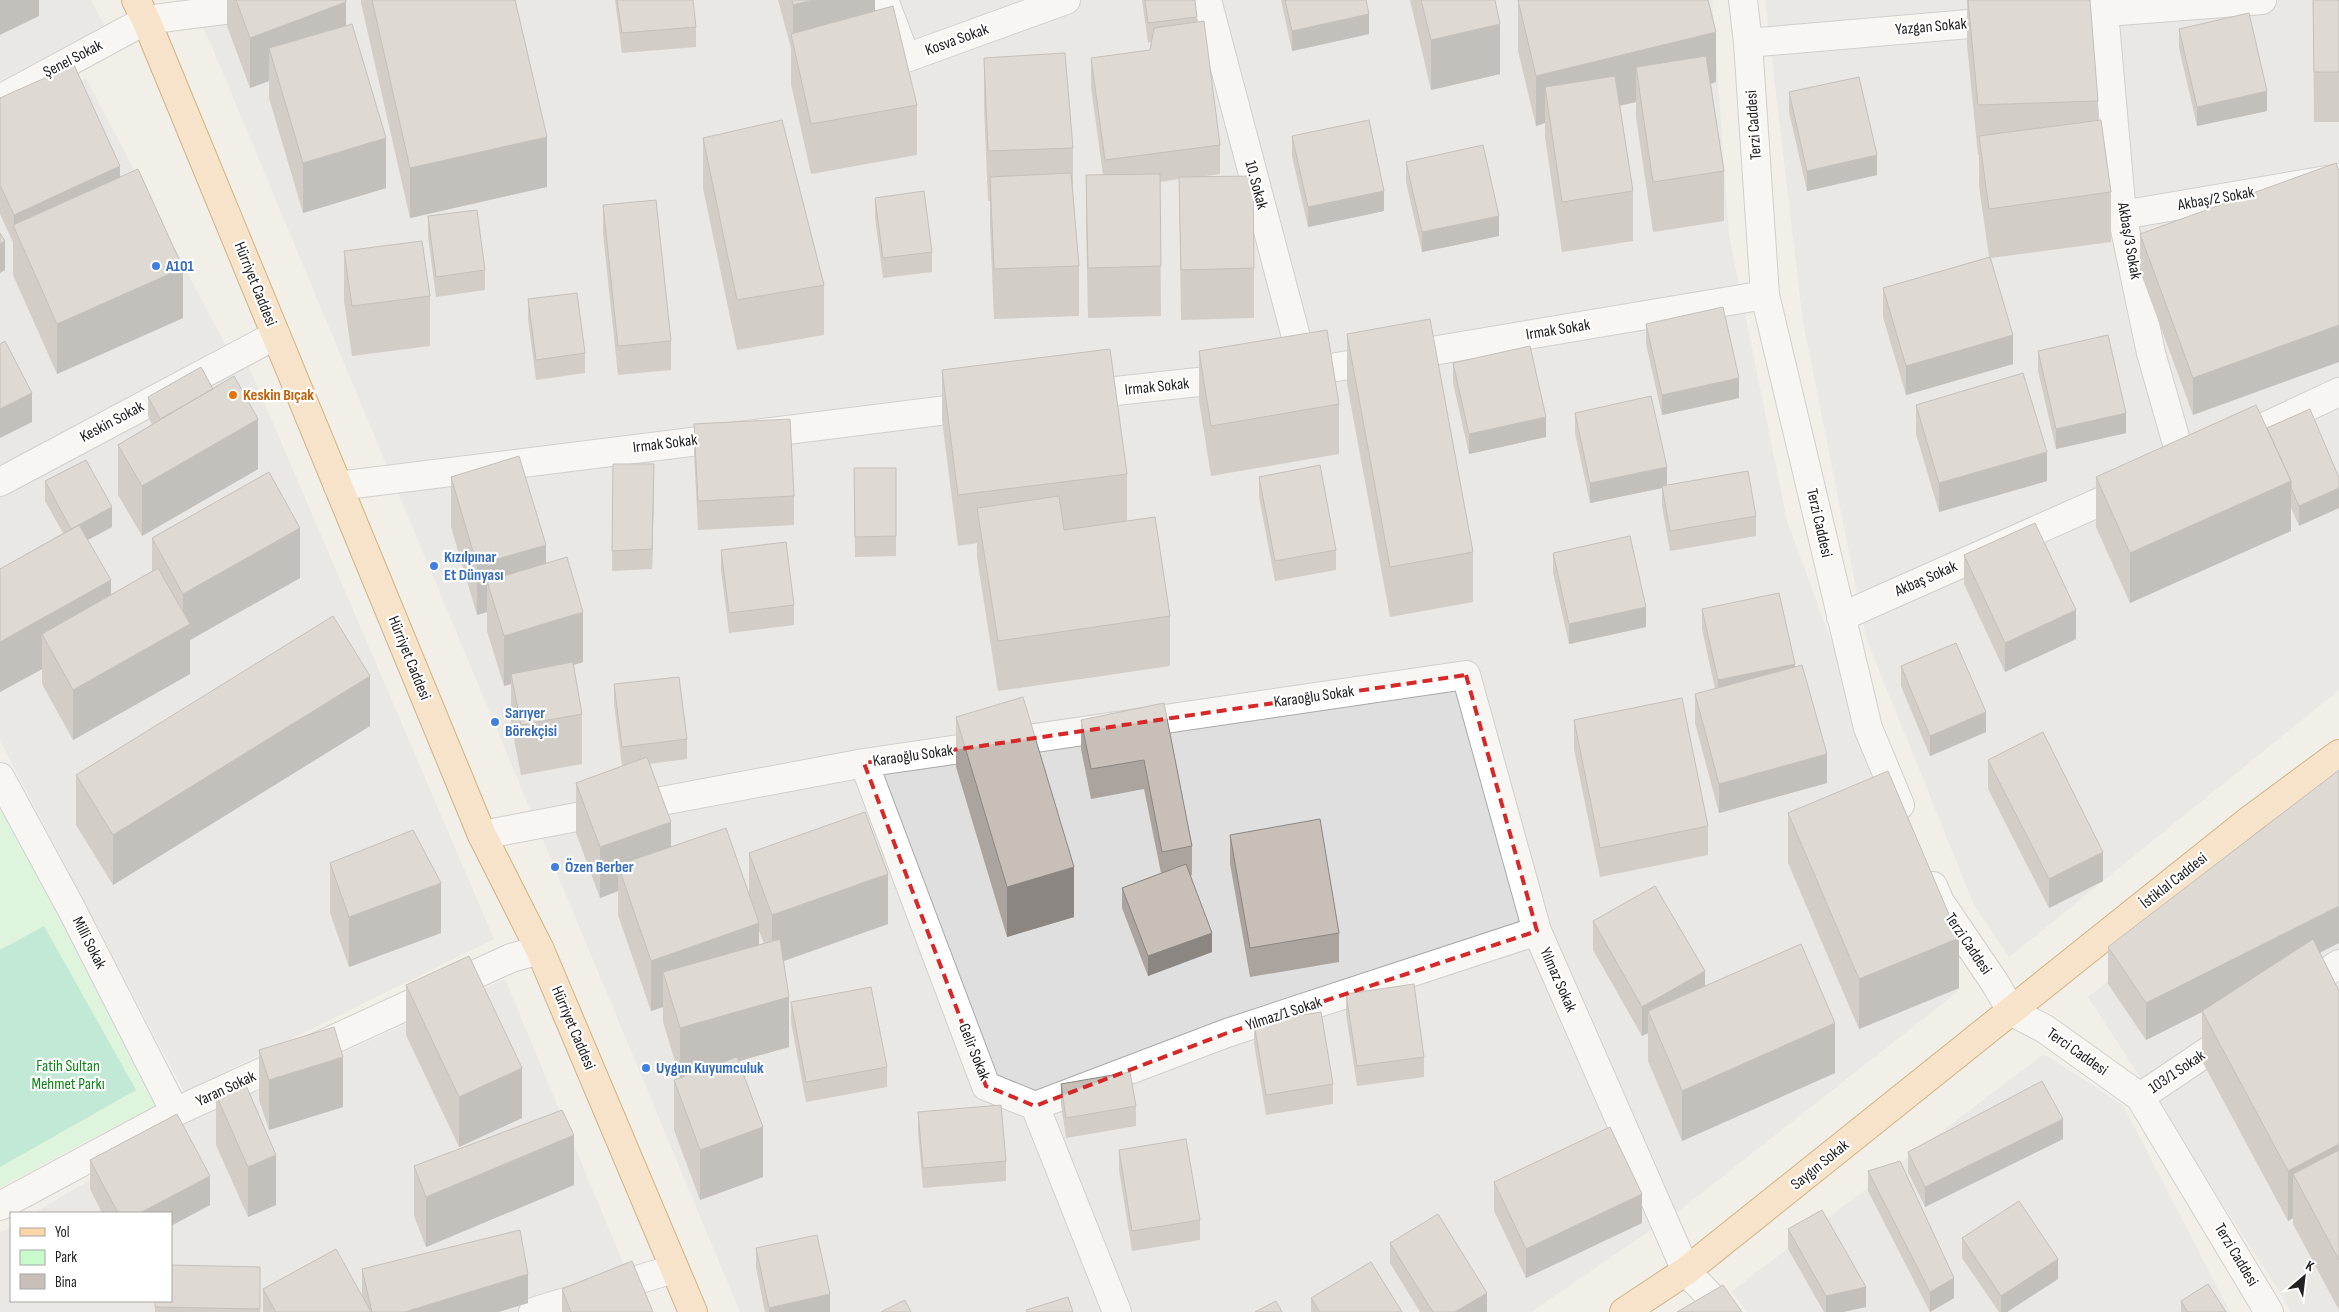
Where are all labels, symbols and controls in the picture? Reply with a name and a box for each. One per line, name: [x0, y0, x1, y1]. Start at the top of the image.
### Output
street label: Yazgan Sokak: [1895, 14, 1967, 40]
street label: Kosva Sokak: [923, 20, 991, 60]
street label: Şenel Sokak: [40, 36, 106, 82]
street label: Terzi Caddesi: [1742, 89, 1766, 161]
street label: 10. Sokak: [1240, 159, 1272, 211]
street label: Akbaş/2 Sokak: [2175, 183, 2256, 215]
street label: Akbaş/3 Sokak: [2113, 200, 2145, 281]
street label: Hürriyet Caddesi: [230, 239, 280, 329]
place label: A101: [165, 257, 195, 276]
marker: A101: [150, 260, 162, 272]
street label: Irmak Sokak: [1525, 316, 1591, 344]
street label: Irmak Sokak: [1124, 374, 1190, 400]
place label: Keskin Bıçak: [243, 386, 314, 405]
marker: Keskin Bıçak: [227, 389, 239, 401]
street label: Keskin Sokak: [77, 397, 147, 447]
street label: Irmak Sokak: [632, 431, 698, 457]
street label: Terzi Caddesi: [1802, 487, 1836, 559]
place label: Kızılpınar Et Dünyası: [444, 548, 504, 585]
street label: Akbaş Sokak: [1891, 557, 1960, 602]
marker: Kızılpınar Et Dünyası: [428, 560, 440, 572]
street label: Hürriyet Caddesi: [384, 613, 434, 703]
street label: Karaoğlu Sokak: [1273, 682, 1355, 712]
place label: Sarıyer Börekçisi: [505, 704, 557, 741]
marker: Sarıyer Börekçisi: [489, 716, 501, 728]
street label: Karaoğlu Sokak: [872, 741, 954, 771]
street label: İstiklal Caddesi: [2137, 849, 2211, 913]
place label: Özen Berber: [565, 858, 634, 877]
marker: Özen Berber: [549, 861, 561, 873]
street label: Terzi Caddesi: [1941, 910, 1995, 978]
street label: Milli Sokak: [68, 914, 110, 972]
street label: Yılmaz Sokak: [1535, 945, 1581, 1015]
street label: Hürriyet Caddesi: [547, 983, 599, 1073]
street label: Yılmaz/1 Sokak: [1244, 993, 1324, 1035]
street label: Gelir Sokak: [954, 1021, 994, 1083]
street label: Terci Caddesi: [2043, 1024, 2111, 1080]
street label: 103/1 Sokak: [2145, 1046, 2209, 1098]
park label: Fatih Sultan Mehmet Parkı: [31, 1057, 105, 1094]
place label: Uygun Kuyumculuk: [656, 1059, 764, 1078]
marker: Uygun Kuyumculuk: [640, 1062, 652, 1074]
street label: Yaran Sokak: [193, 1067, 259, 1111]
street label: Saygın Sokak: [1787, 1136, 1853, 1194]
legend: [10, 1212, 172, 1302]
street label: Terzi Caddesi: [2210, 1220, 2262, 1290]
text: Yol: [55, 1223, 70, 1242]
text: Park: [55, 1248, 77, 1267]
north arrow: [2279, 1252, 2329, 1302]
text: K: [2303, 1257, 2317, 1275]
text: Bina: [55, 1273, 77, 1292]

